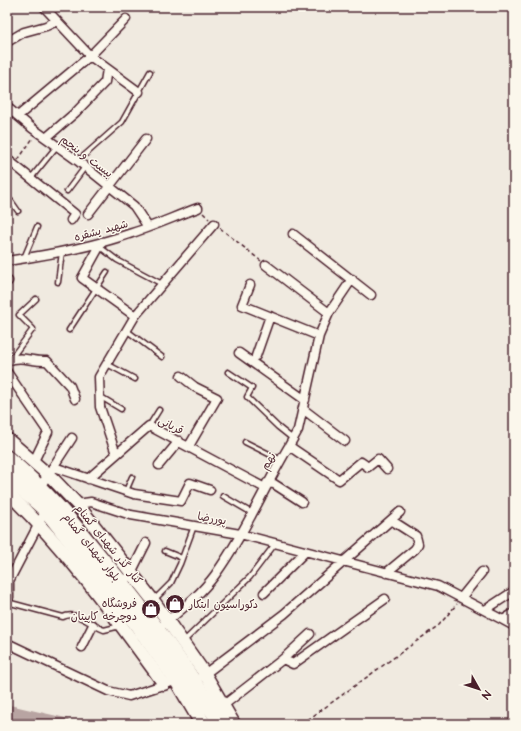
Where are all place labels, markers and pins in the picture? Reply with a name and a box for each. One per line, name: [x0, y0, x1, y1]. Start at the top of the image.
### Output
shop icon: دکوراسیون ابتکار: [164, 593, 186, 615]
place label: فروشگاه دوچرخه کاپیتان: [71, 596, 137, 624]
place label: دکوراسیون ابتکار: [188, 597, 258, 612]
shop icon: فروشگاه دوچرخه کاپیتان: [140, 598, 162, 620]

